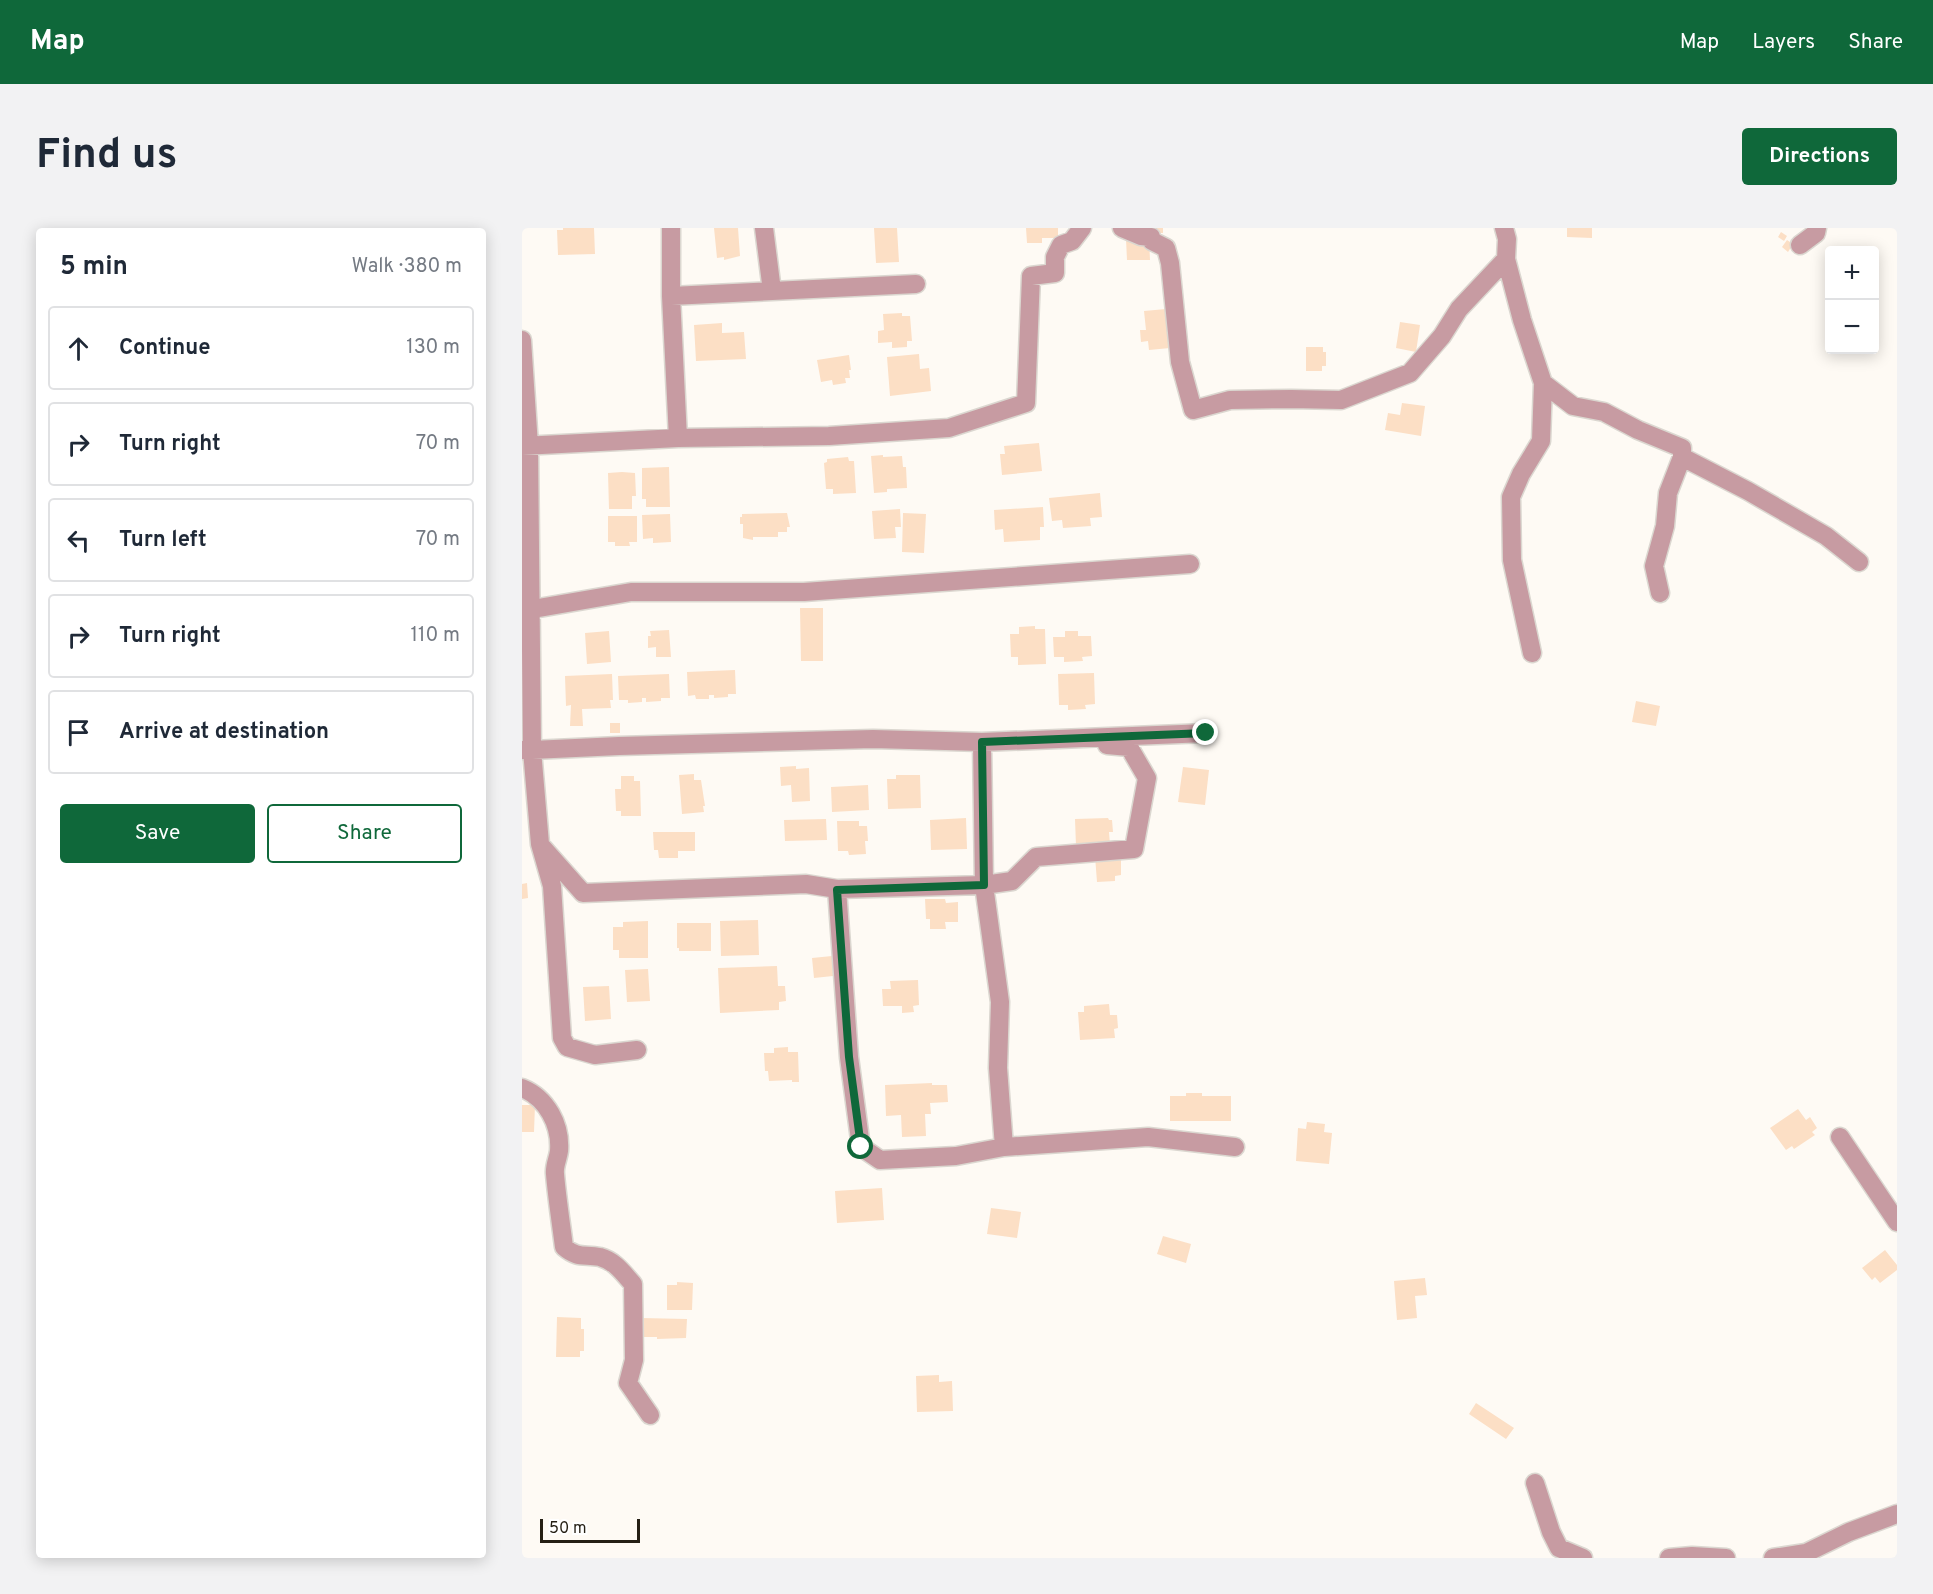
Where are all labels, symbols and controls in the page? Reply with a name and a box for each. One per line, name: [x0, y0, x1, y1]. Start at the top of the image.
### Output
text: Map: [30, 24, 85, 60]
text: Map: [1680, 29, 1719, 56]
text: Layers: [1752, 29, 1815, 56]
text: Share: [1848, 29, 1903, 56]
button: Directions: [1742, 128, 1897, 185]
text: Find us: [36, 130, 177, 183]
map controls: [1825, 246, 1879, 354]
button: +: [1825, 246, 1879, 300]
text: 5 min: [60, 251, 128, 284]
text: Walk · 380 m: [351, 254, 462, 280]
button: −: [1825, 300, 1879, 354]
icon: ahead: [62, 332, 95, 365]
text: Continue: [119, 335, 210, 362]
text: 130 m: [406, 335, 460, 361]
icon: right: [62, 428, 95, 461]
text: Turn right: [119, 431, 221, 458]
text: 70 m: [416, 431, 460, 457]
icon: left: [62, 524, 95, 557]
text: Turn left: [119, 527, 207, 554]
text: 70 m: [416, 527, 460, 553]
icon: right: [62, 620, 95, 653]
text: Turn right: [119, 623, 221, 650]
text: 110 m: [411, 623, 460, 649]
icon: arrive: [62, 716, 95, 749]
text: Arrive at destination: [119, 719, 329, 746]
route end: [1192, 719, 1218, 745]
button: Save: [60, 804, 255, 863]
button: Share: [267, 804, 462, 863]
route start: [847, 1133, 873, 1159]
scale bar: [540, 1516, 640, 1544]
text: 50 m: [549, 1519, 587, 1539]

